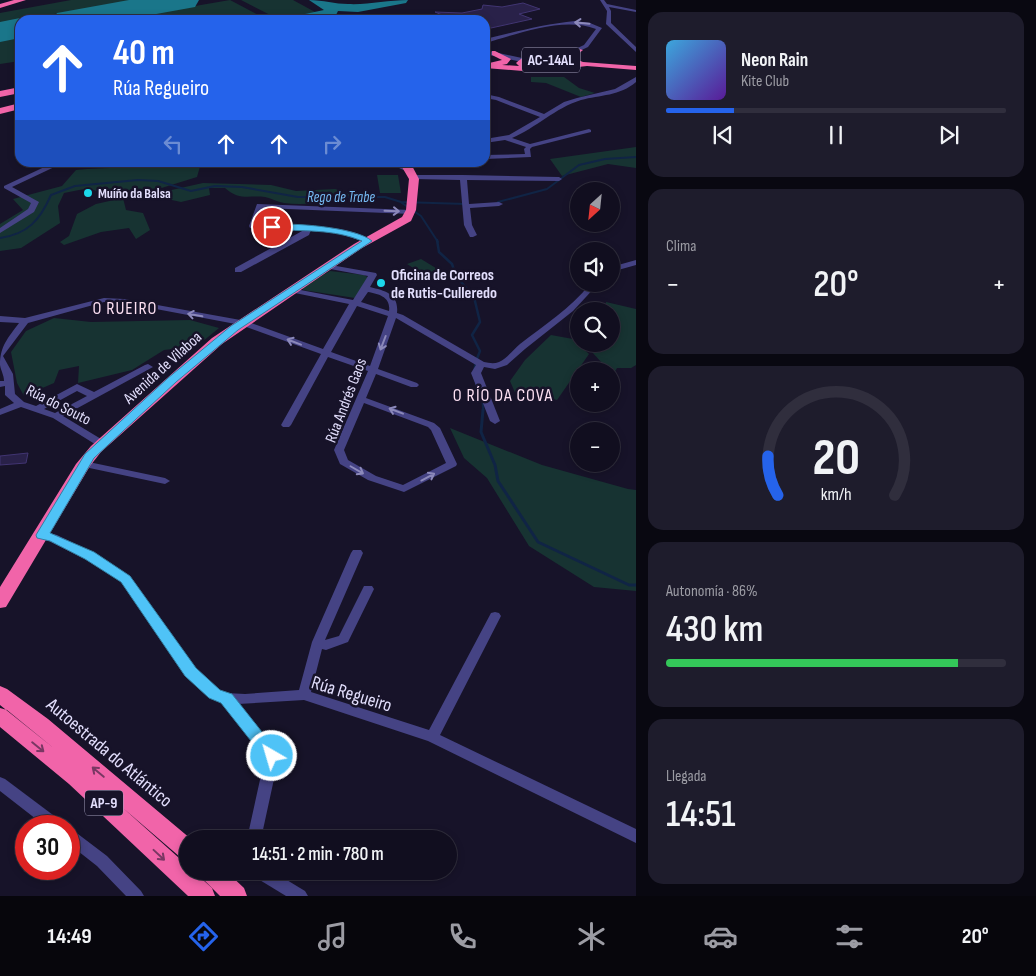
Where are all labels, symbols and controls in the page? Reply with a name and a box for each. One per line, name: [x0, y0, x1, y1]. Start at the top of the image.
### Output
one-way arrow: [574, 18, 590, 28]
text: 40 m: [113, 32, 175, 75]
icon: ahead: [30, 35, 95, 100]
road number: AC-14AL: [522, 48, 580, 72]
text: Neon Rain: [741, 49, 808, 72]
text: Kite Club: [741, 72, 789, 91]
text: Rúa Regueiro: [113, 75, 209, 102]
icon: previous: [709, 121, 737, 149]
icon: pause: [822, 121, 850, 149]
icon: next: [935, 121, 963, 149]
icon: left: [159, 130, 187, 158]
icon: ahead: [212, 130, 240, 158]
icon: ahead: [265, 130, 293, 158]
icon: right: [318, 130, 346, 158]
north arrow: [570, 182, 620, 232]
map controls: [570, 182, 620, 472]
place label: Muíño da Balsa: [98, 185, 171, 202]
marker: Muíño da Balsa: [82, 187, 94, 199]
water label: Rego de Trabe: [307, 188, 375, 207]
pin: [251, 206, 293, 248]
one-way arrow: [384, 206, 400, 216]
icon: arrive: [258, 213, 286, 241]
text: Clima: [666, 237, 696, 256]
button: sound: [570, 242, 620, 292]
text: 20°: [813, 262, 859, 307]
place label: Oficina de Correos de Rutis-Culleredo: [391, 266, 497, 303]
text: −: [666, 268, 680, 301]
text: +: [992, 268, 1006, 301]
marker: Oficina de Correos de Rutis-Culleredo: [375, 277, 387, 289]
district label: O RUEIRO: [93, 298, 157, 319]
button: search: [570, 302, 620, 352]
one-way arrow: [187, 310, 203, 320]
street label: Avenida de Vilaboa: [119, 328, 206, 409]
one-way arrow: [378, 335, 387, 350]
one-way arrow: [286, 336, 301, 345]
street label: Rúa Andrés Gaos: [322, 355, 371, 445]
button: +: [570, 362, 620, 412]
street label: Rúa do Souto: [23, 381, 94, 430]
district label: O RÍO DA COVA: [453, 385, 553, 406]
one-way arrow: [389, 406, 404, 415]
button: −: [570, 422, 620, 472]
text: 20: [812, 427, 860, 490]
one-way arrow: [350, 465, 364, 475]
one-way arrow: [421, 472, 436, 482]
text: km/h: [821, 484, 851, 505]
text: Autonomía · 86%: [666, 582, 758, 601]
text: 430 km: [666, 607, 763, 652]
street label: Rúa Regueiro: [309, 671, 395, 718]
street label: Autoestrada do Atlántico: [41, 693, 177, 812]
position arrow: [245, 729, 297, 781]
one-way arrow: [31, 741, 44, 752]
one-way arrow: [92, 767, 105, 778]
text: Llegada: [666, 767, 707, 786]
road number: AP-9: [85, 790, 123, 816]
text: 14:51: [666, 792, 736, 837]
speed limit sign: 30: [15, 815, 80, 880]
text: 14:51 · 2 min · 780 m: [252, 843, 384, 866]
one-way arrow: [153, 849, 165, 861]
icon: directions: [186, 919, 221, 954]
icon: music: [315, 919, 350, 954]
icon: phone: [445, 919, 480, 954]
icon: climate: [574, 919, 609, 954]
icon: car: [703, 919, 738, 954]
icon: filters: [832, 919, 867, 954]
text: 14:49: [47, 923, 92, 950]
text: 20°: [962, 923, 989, 950]

